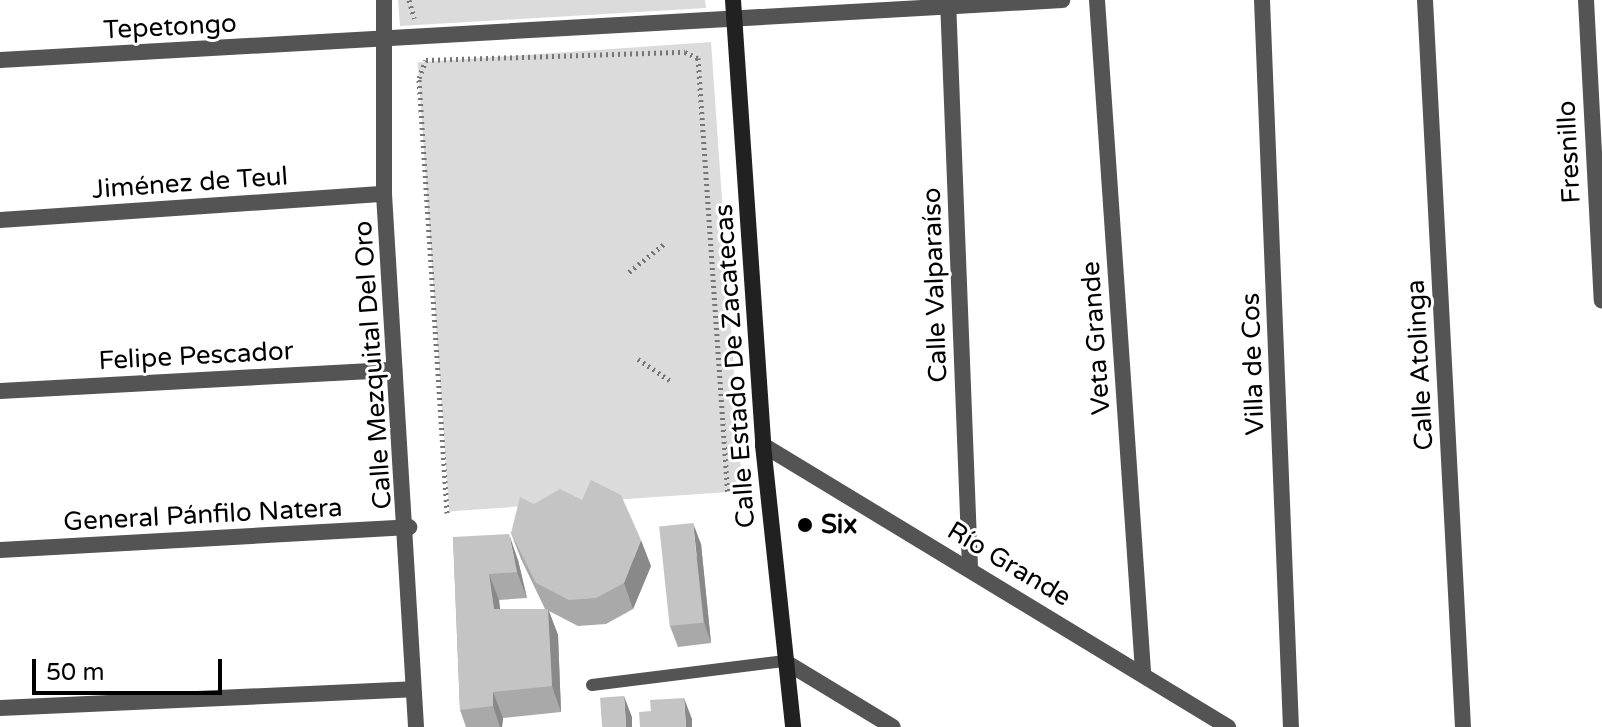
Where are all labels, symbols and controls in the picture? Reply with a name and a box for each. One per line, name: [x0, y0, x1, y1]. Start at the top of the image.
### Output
street label: Tepetongo: [102, 8, 238, 46]
street label: Fresnillo: [1551, 100, 1587, 204]
street label: Jiménez de Teul: [91, 161, 289, 205]
street label: Calle Valparaíso: [916, 187, 954, 383]
street label: Calle Estado De Zacatecas: [708, 203, 762, 529]
street label: Calle Mezquital Del Oro: [347, 220, 399, 510]
street label: Veta Grande: [1075, 260, 1117, 416]
street label: Calle Atolinga: [1400, 279, 1440, 451]
street label: Villa de Cos: [1235, 292, 1271, 436]
street label: Felipe Pescador: [98, 335, 294, 377]
street label: General Pánfilo Natera: [63, 492, 343, 538]
place label: Six: [821, 509, 857, 541]
street label: Río Grande: [941, 515, 1077, 613]
marker: Six: [796, 516, 814, 534]
scale bar: [36, 643, 226, 693]
text: 50 m: [46, 658, 104, 687]

